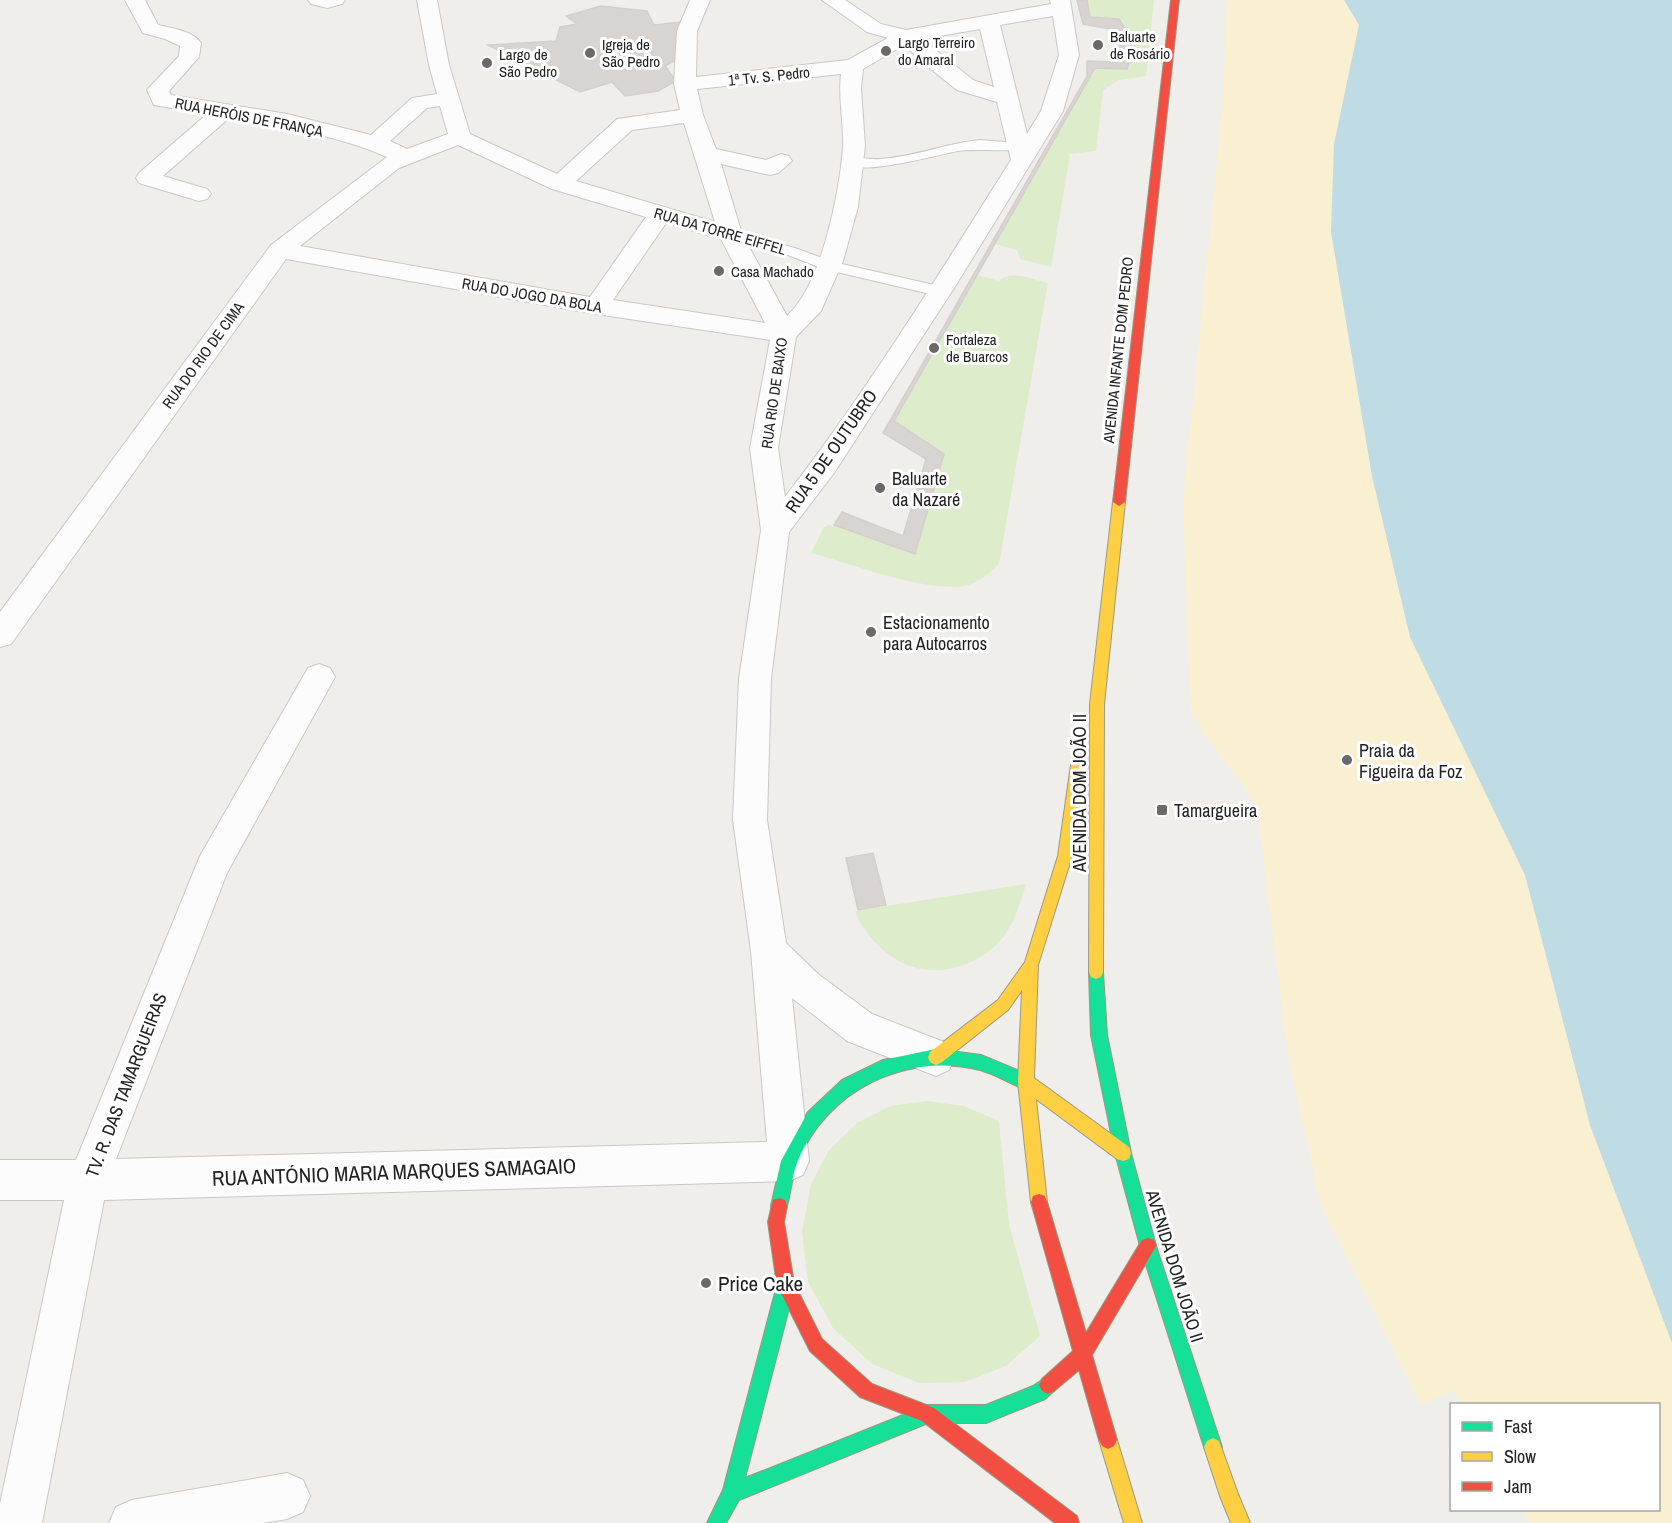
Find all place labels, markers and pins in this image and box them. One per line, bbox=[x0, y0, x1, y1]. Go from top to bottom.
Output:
place label: Baluarte de Rosário bbox=[1110, 26, 1170, 64]
place label: Largo Terreiro do Amaral bbox=[898, 32, 975, 70]
place label: Igreja de São Pedro bbox=[602, 34, 660, 72]
marker: Baluarte de Rosário bbox=[1091, 38, 1105, 52]
place label: Largo de São Pedro bbox=[499, 44, 557, 82]
marker: Largo Terreiro do Amaral bbox=[879, 44, 893, 58]
marker: Igreja de São Pedro bbox=[583, 46, 597, 60]
marker: Largo de São Pedro bbox=[480, 56, 494, 70]
place label: Casa Machado bbox=[731, 261, 814, 282]
marker: Casa Machado bbox=[712, 264, 726, 278]
place label: Fortaleza de Buarcos bbox=[946, 329, 1008, 367]
marker: Fortaleza de Buarcos bbox=[927, 341, 941, 355]
place label: Baluarte da Nazaré bbox=[892, 466, 960, 512]
marker: Baluarte da Nazaré bbox=[873, 481, 887, 495]
place label: Estacionamento para Autocarros bbox=[883, 610, 990, 656]
marker: Estacionamento para Autocarros bbox=[864, 625, 878, 639]
place label: Praia da Figueira da Foz bbox=[1359, 738, 1462, 784]
marker: Praia da Figueira da Foz bbox=[1340, 753, 1354, 767]
place label: Tamargueira bbox=[1174, 798, 1257, 823]
marker: Tamargueira bbox=[1155, 803, 1169, 817]
place label: Price Cake bbox=[718, 1269, 803, 1298]
marker: Price Cake bbox=[699, 1276, 713, 1290]

